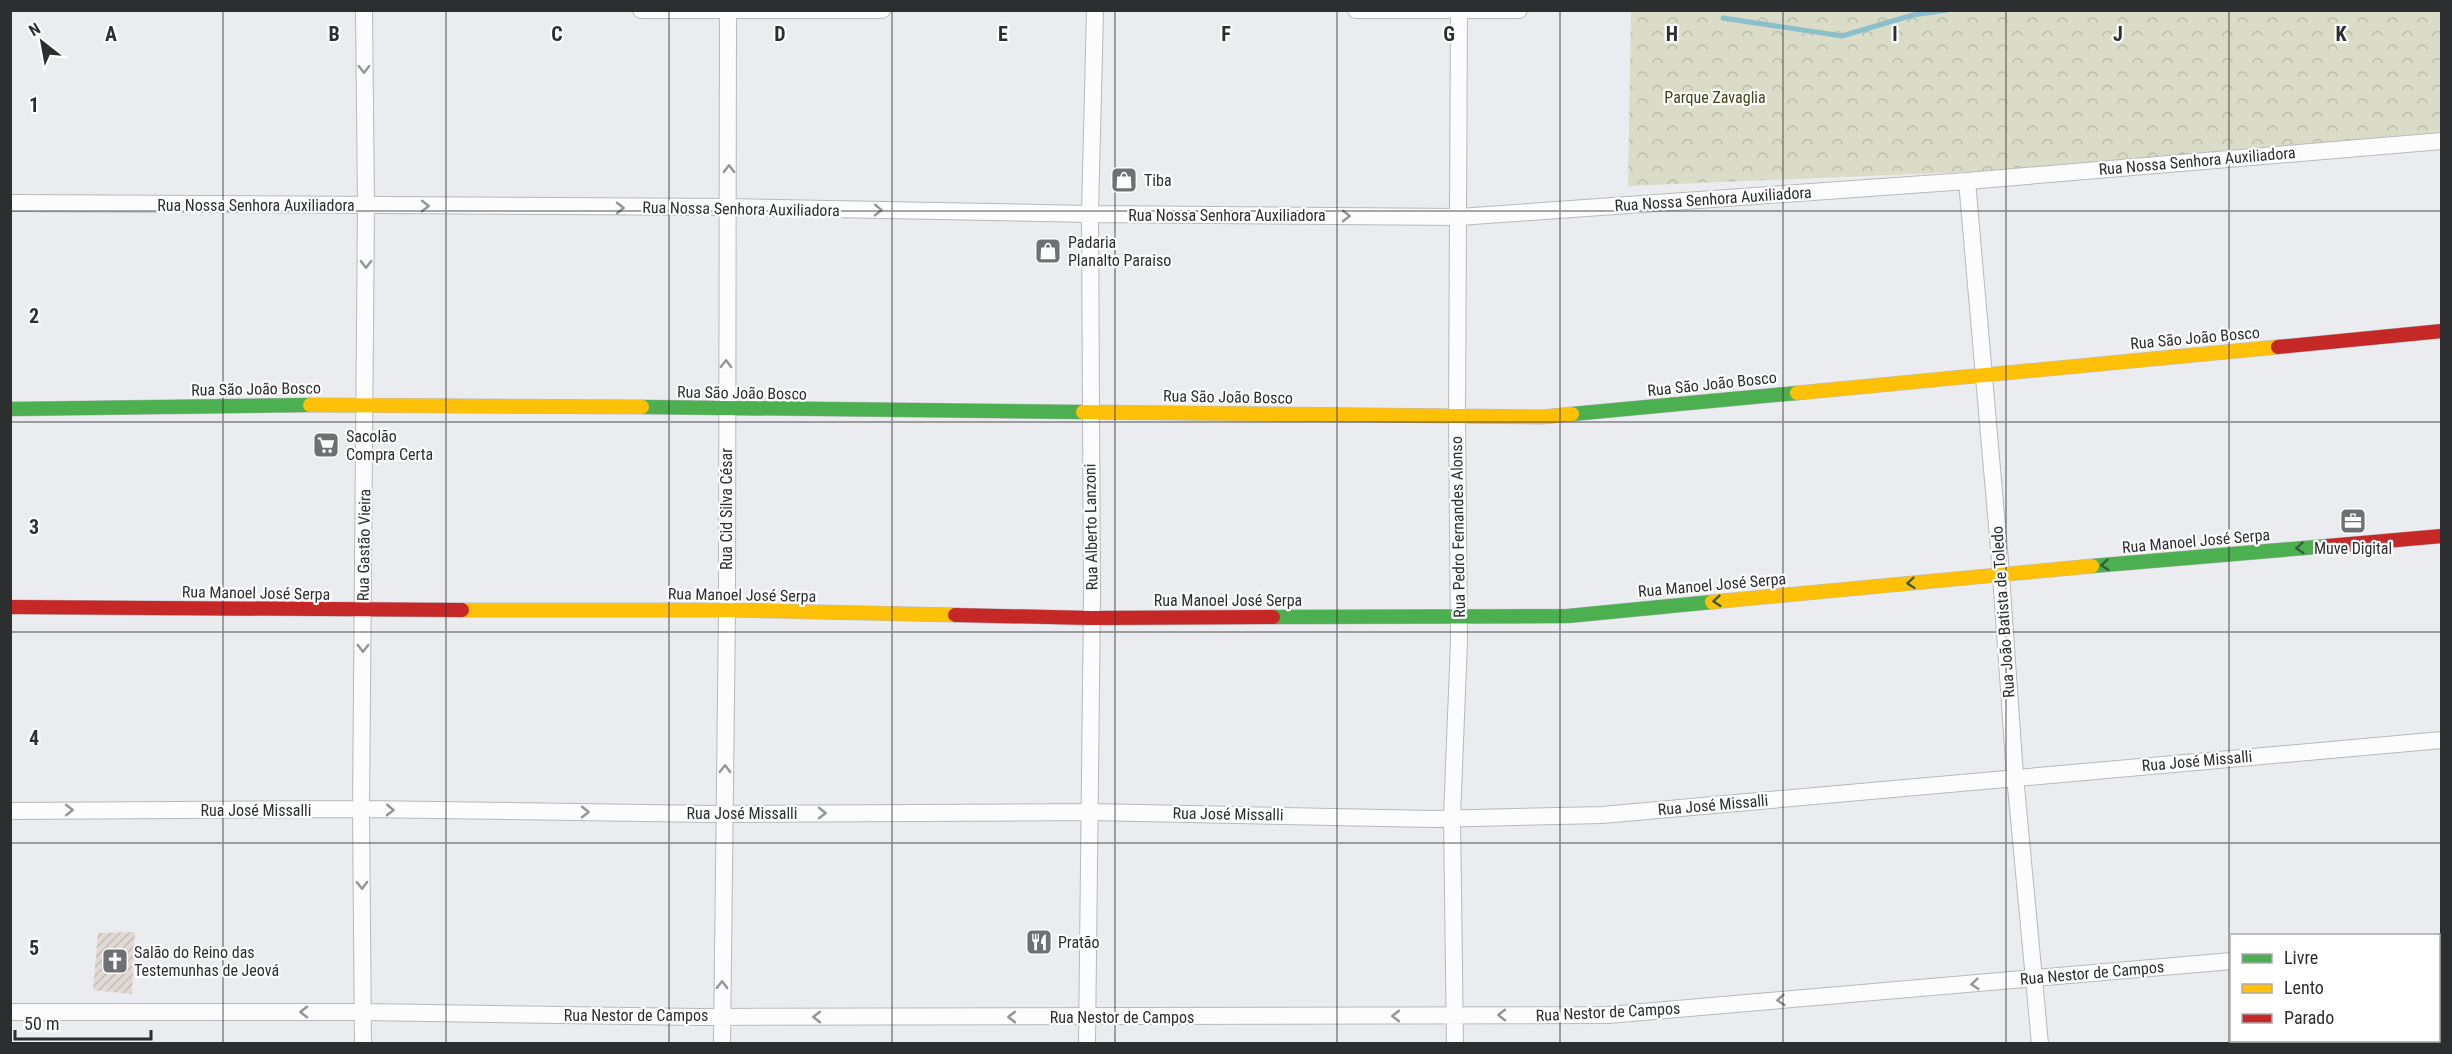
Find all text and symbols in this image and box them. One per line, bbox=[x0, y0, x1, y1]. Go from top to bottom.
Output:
north arrow bbox=[12, 12, 72, 72]
text: N bbox=[25, 19, 44, 40]
text: A bbox=[105, 22, 117, 46]
text: B bbox=[328, 22, 340, 46]
text: C bbox=[551, 22, 563, 46]
text: D bbox=[774, 22, 786, 46]
text: E bbox=[998, 22, 1008, 46]
text: F bbox=[1221, 22, 1231, 46]
text: G bbox=[1443, 22, 1455, 46]
text: H bbox=[1666, 22, 1678, 46]
text: I bbox=[1892, 22, 1898, 46]
text: J bbox=[2113, 22, 2123, 46]
text: K bbox=[2335, 22, 2347, 46]
one-way arrow bbox=[358, 64, 371, 73]
park label: Parque Zavaglia bbox=[1664, 88, 1766, 107]
text: 1 bbox=[29, 93, 39, 117]
street label: Rua Nossa Senhora Auxiliadora bbox=[2098, 143, 2296, 179]
one-way arrow bbox=[723, 165, 735, 174]
shop icon: Tiba bbox=[1109, 165, 1139, 195]
place label: Tiba bbox=[1144, 171, 1172, 190]
street label: Rua Nossa Senhora Auxiliadora bbox=[1614, 183, 1812, 215]
street label: Rua Nossa Senhora Auxiliadora bbox=[157, 196, 355, 215]
street label: Rua Nossa Senhora Auxiliadora bbox=[642, 198, 840, 220]
one-way arrow bbox=[420, 200, 429, 212]
one-way arrow bbox=[615, 201, 624, 214]
one-way arrow bbox=[873, 204, 882, 216]
street label: Rua Nossa Senhora Auxiliadora bbox=[1128, 206, 1326, 225]
one-way arrow bbox=[1341, 210, 1350, 222]
place label: Padaria Planalto Paraiso bbox=[1068, 233, 1171, 270]
shop icon: Padaria Planalto Paraiso bbox=[1033, 236, 1063, 266]
one-way arrow bbox=[360, 259, 372, 268]
text: 2 bbox=[29, 304, 39, 328]
street label: Rua São João Bosco bbox=[2129, 323, 2261, 353]
one-way arrow bbox=[720, 360, 732, 369]
street label: Rua São João Bosco bbox=[1646, 368, 1778, 400]
street label: Rua São João Bosco bbox=[191, 378, 321, 400]
street label: Rua São João Bosco bbox=[677, 382, 807, 404]
street label: Rua São João Bosco bbox=[1163, 386, 1293, 408]
place label: Sacolão Compra Certa bbox=[346, 427, 433, 464]
supermarket icon: Sacolão Compra Certa bbox=[311, 430, 341, 460]
street label: Rua Pedro Fernandes Alonso bbox=[1447, 436, 1469, 618]
street label: Rua Cid Silva César bbox=[717, 448, 736, 570]
street label: Rua Alberto Lanzoni bbox=[1080, 463, 1102, 591]
street label: Rua Gastão Vieira bbox=[354, 489, 374, 601]
office icon: Muve Digital bbox=[2338, 506, 2368, 536]
text: 3 bbox=[29, 515, 39, 539]
street label: Rua João Batista de Toledo bbox=[1988, 525, 2018, 699]
street label: Rua Manoel José Serpa bbox=[2121, 525, 2271, 557]
place label: Muve Digital bbox=[2314, 539, 2392, 558]
one-way arrow bbox=[2295, 541, 2304, 554]
one-way arrow bbox=[2101, 558, 2110, 571]
street label: Rua Manoel José Serpa bbox=[1637, 569, 1787, 601]
one-way arrow bbox=[1907, 576, 1916, 589]
street label: Rua Manoel José Serpa bbox=[182, 582, 330, 604]
street label: Rua Manoel José Serpa bbox=[668, 584, 816, 606]
street label: Rua Manoel José Serpa bbox=[1154, 591, 1302, 610]
one-way arrow bbox=[1712, 594, 1722, 607]
one-way arrow bbox=[356, 643, 369, 652]
text: 4 bbox=[29, 726, 39, 750]
street label: Rua José Missalli bbox=[2141, 747, 2253, 775]
one-way arrow bbox=[718, 765, 731, 774]
street label: Rua José Missalli bbox=[1657, 791, 1769, 819]
street label: Rua José Missalli bbox=[201, 801, 311, 820]
one-way arrow bbox=[385, 803, 394, 816]
one-way arrow bbox=[64, 804, 73, 816]
street label: Rua José Missalli bbox=[687, 804, 797, 823]
street label: Rua José Missalli bbox=[1172, 804, 1284, 824]
one-way arrow bbox=[580, 806, 589, 818]
one-way arrow bbox=[817, 807, 826, 819]
one-way arrow bbox=[356, 880, 368, 889]
restaurant icon: Pratão bbox=[1024, 927, 1054, 957]
place label: Pratão bbox=[1058, 933, 1100, 952]
legend bbox=[2230, 934, 2440, 1042]
text: 5 bbox=[29, 936, 39, 960]
place label: Salão do Reino das Testemunhas de Jeová bbox=[134, 943, 279, 980]
church icon: Salão do Reino das Testemunhas de Jeová bbox=[100, 946, 130, 976]
text: Livre bbox=[2284, 947, 2318, 968]
street label: Rua Nestor de Campos bbox=[2019, 957, 2165, 989]
one-way arrow bbox=[1970, 977, 1979, 990]
text: Lento bbox=[2284, 977, 2324, 998]
one-way arrow bbox=[716, 981, 728, 990]
one-way arrow bbox=[1776, 994, 1785, 1007]
street label: Rua Nestor de Campos bbox=[1535, 999, 1681, 1025]
scale bar bbox=[15, 1003, 152, 1041]
one-way arrow bbox=[300, 1006, 309, 1018]
street label: Rua Nestor de Campos bbox=[564, 1006, 708, 1025]
text: Parado bbox=[2284, 1007, 2334, 1028]
street label: Rua Nestor de Campos bbox=[1050, 1008, 1194, 1027]
one-way arrow bbox=[1498, 1009, 1507, 1021]
one-way arrow bbox=[1391, 1010, 1400, 1022]
one-way arrow bbox=[812, 1011, 821, 1023]
one-way arrow bbox=[1007, 1011, 1016, 1023]
text: 50 m bbox=[24, 1013, 59, 1034]

